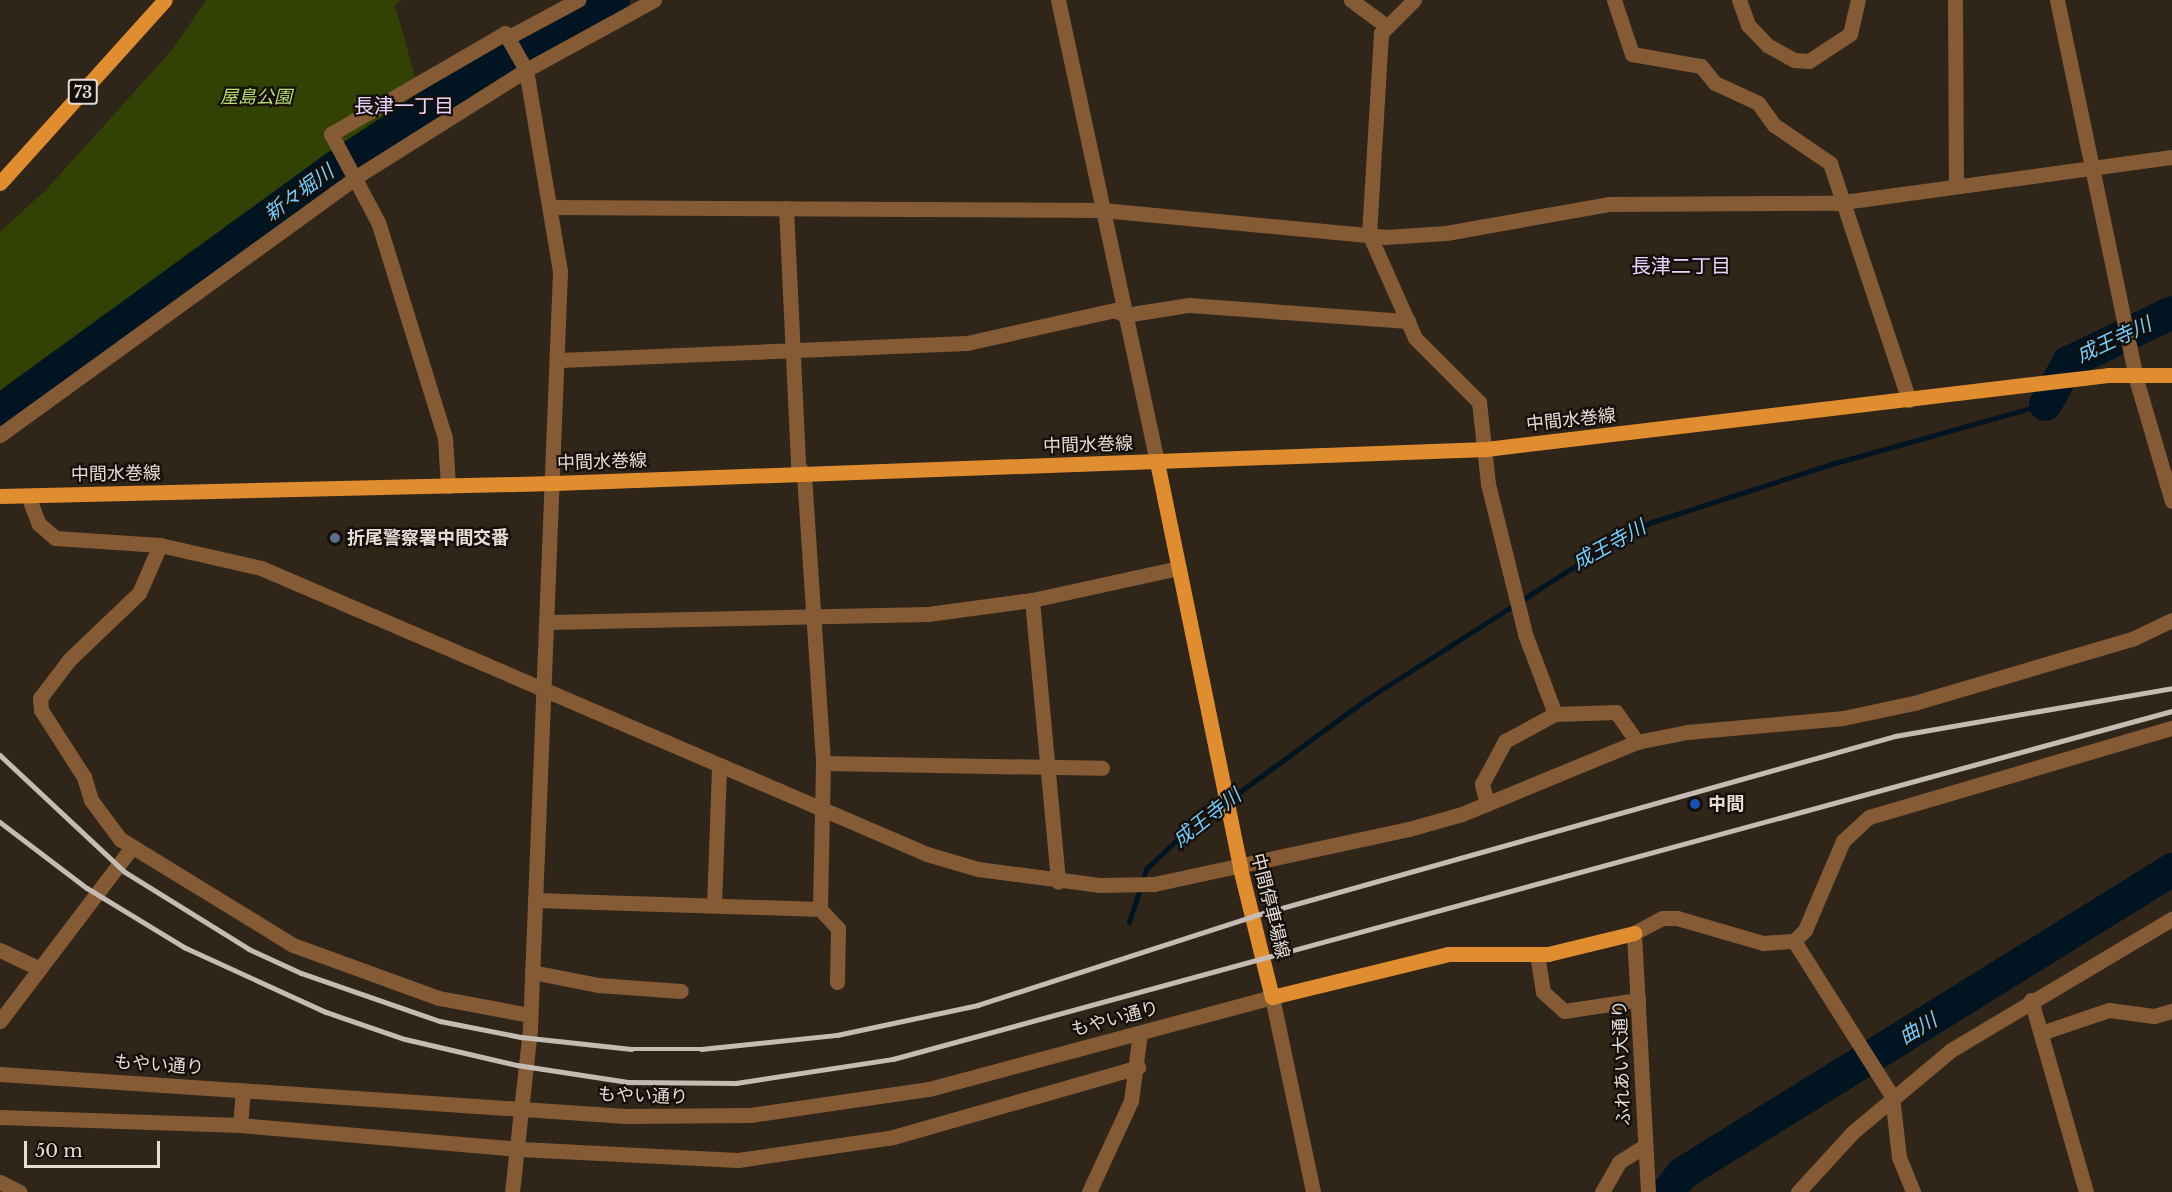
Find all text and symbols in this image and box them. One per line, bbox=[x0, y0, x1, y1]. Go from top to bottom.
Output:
road number: 73 bbox=[66, 79, 100, 105]
park label: 屋島公園 bbox=[220, 86, 292, 108]
district label: 長津一丁目 bbox=[354, 94, 454, 118]
water label: 新々堀川 bbox=[260, 160, 338, 226]
district label: 長津二丁目 bbox=[1631, 254, 1731, 278]
water label: 成王寺川 bbox=[2073, 312, 2155, 368]
street label: 中間水巻線 bbox=[1525, 405, 1617, 435]
street label: 中間水巻線 bbox=[1043, 433, 1133, 457]
street label: 中間水巻線 bbox=[557, 450, 647, 474]
street label: 中間水巻線 bbox=[71, 462, 161, 486]
water label: 成王寺川 bbox=[1568, 515, 1650, 575]
place label: 折尾警察署中間交番 bbox=[347, 527, 509, 549]
marker: 折尾警察署中間交番 bbox=[328, 531, 342, 545]
water label: 成王寺川 bbox=[1168, 784, 1246, 852]
place label: 中間 bbox=[1708, 793, 1744, 815]
marker: 中間 bbox=[1686, 795, 1704, 813]
street label: 中間停車場線 bbox=[1246, 851, 1294, 961]
street label: もやい通り bbox=[1069, 997, 1161, 1041]
street label: ふれあい大通り bbox=[1609, 1000, 1635, 1126]
water label: 曲川 bbox=[1895, 1008, 1941, 1050]
street label: もやい通り bbox=[113, 1051, 205, 1079]
street label: もやい通り bbox=[598, 1084, 688, 1108]
scale bar bbox=[27, 1129, 164, 1167]
text: 50 m bbox=[35, 1140, 83, 1162]

